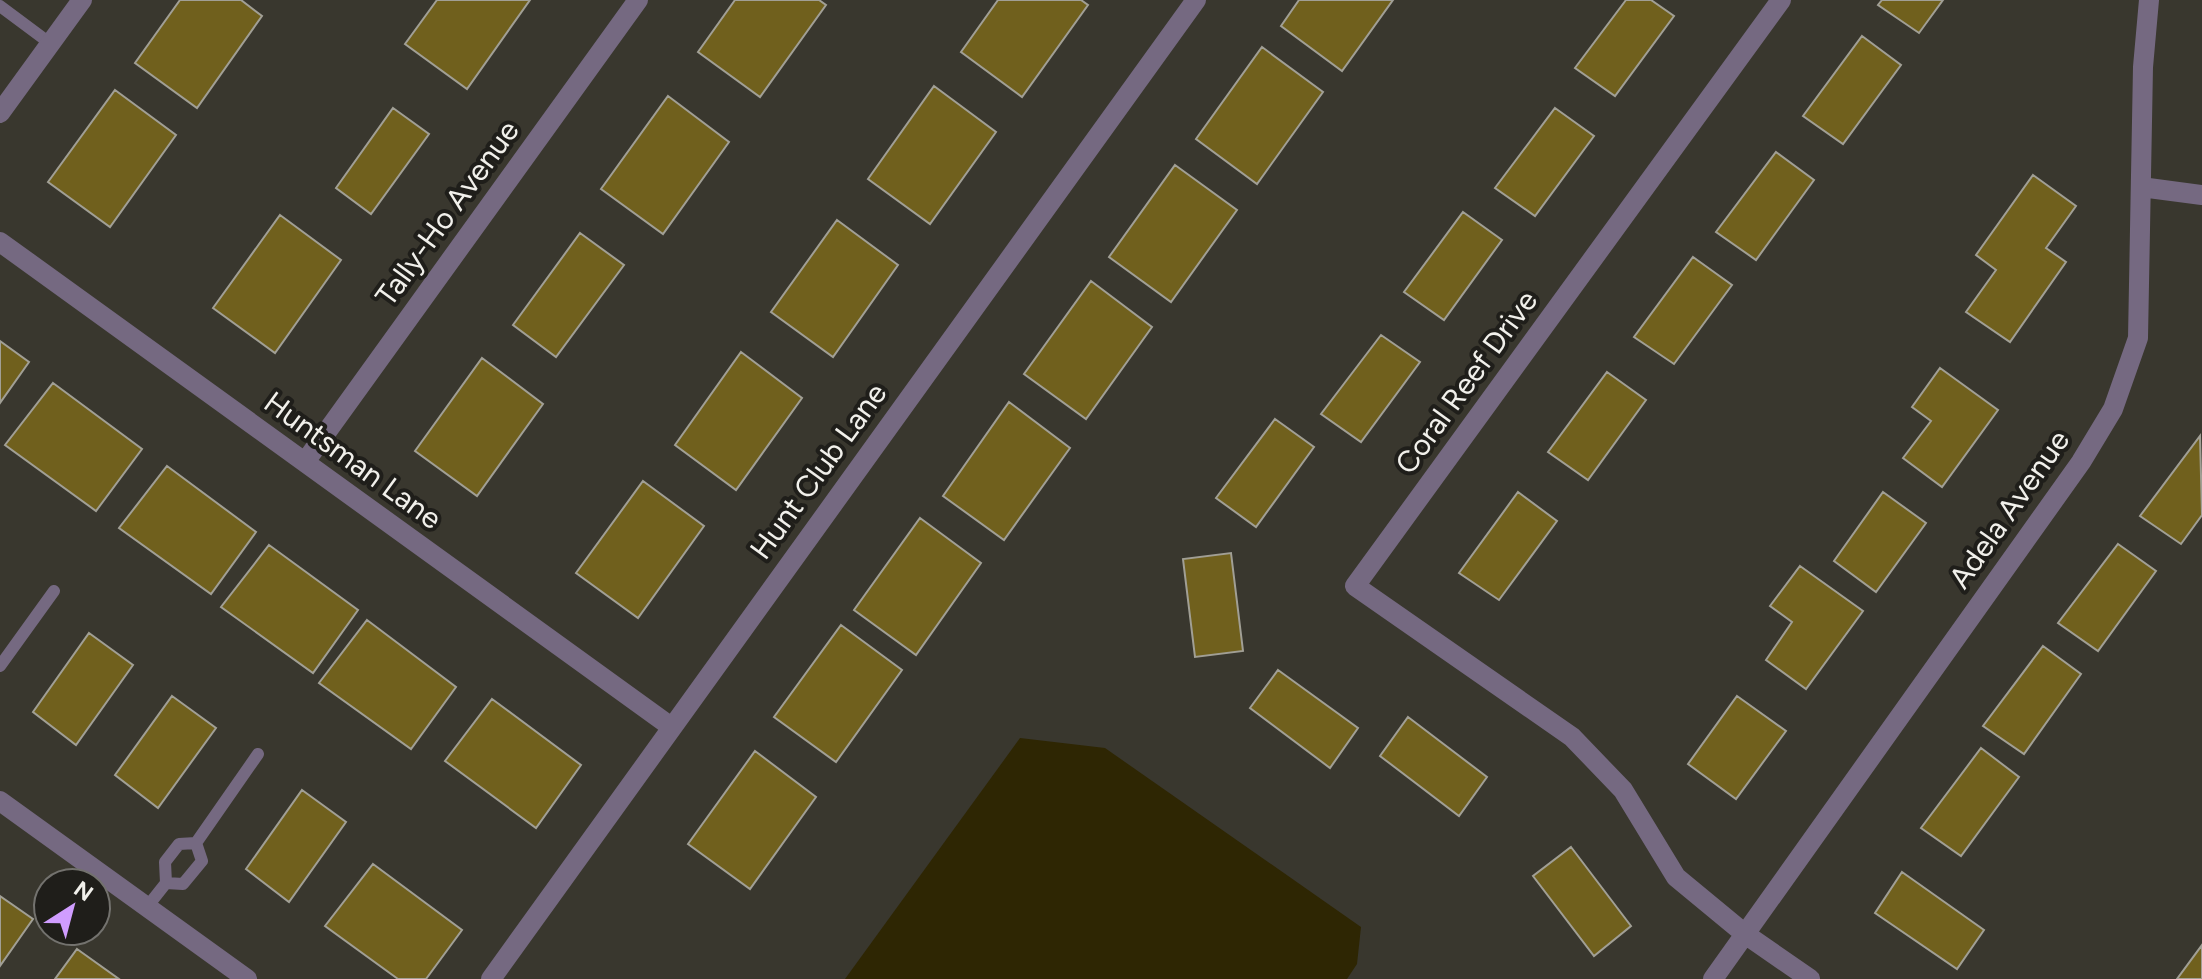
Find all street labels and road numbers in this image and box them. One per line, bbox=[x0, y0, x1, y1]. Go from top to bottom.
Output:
street label: Tally-Ho Avenue bbox=[367, 113, 527, 313]
street label: Coral Reef Drive bbox=[1387, 283, 1545, 481]
street label: Hunt Club Lane bbox=[742, 376, 894, 566]
street label: Huntsman Lane bbox=[257, 383, 449, 537]
street label: Adela Avenue bbox=[1941, 423, 2077, 595]

